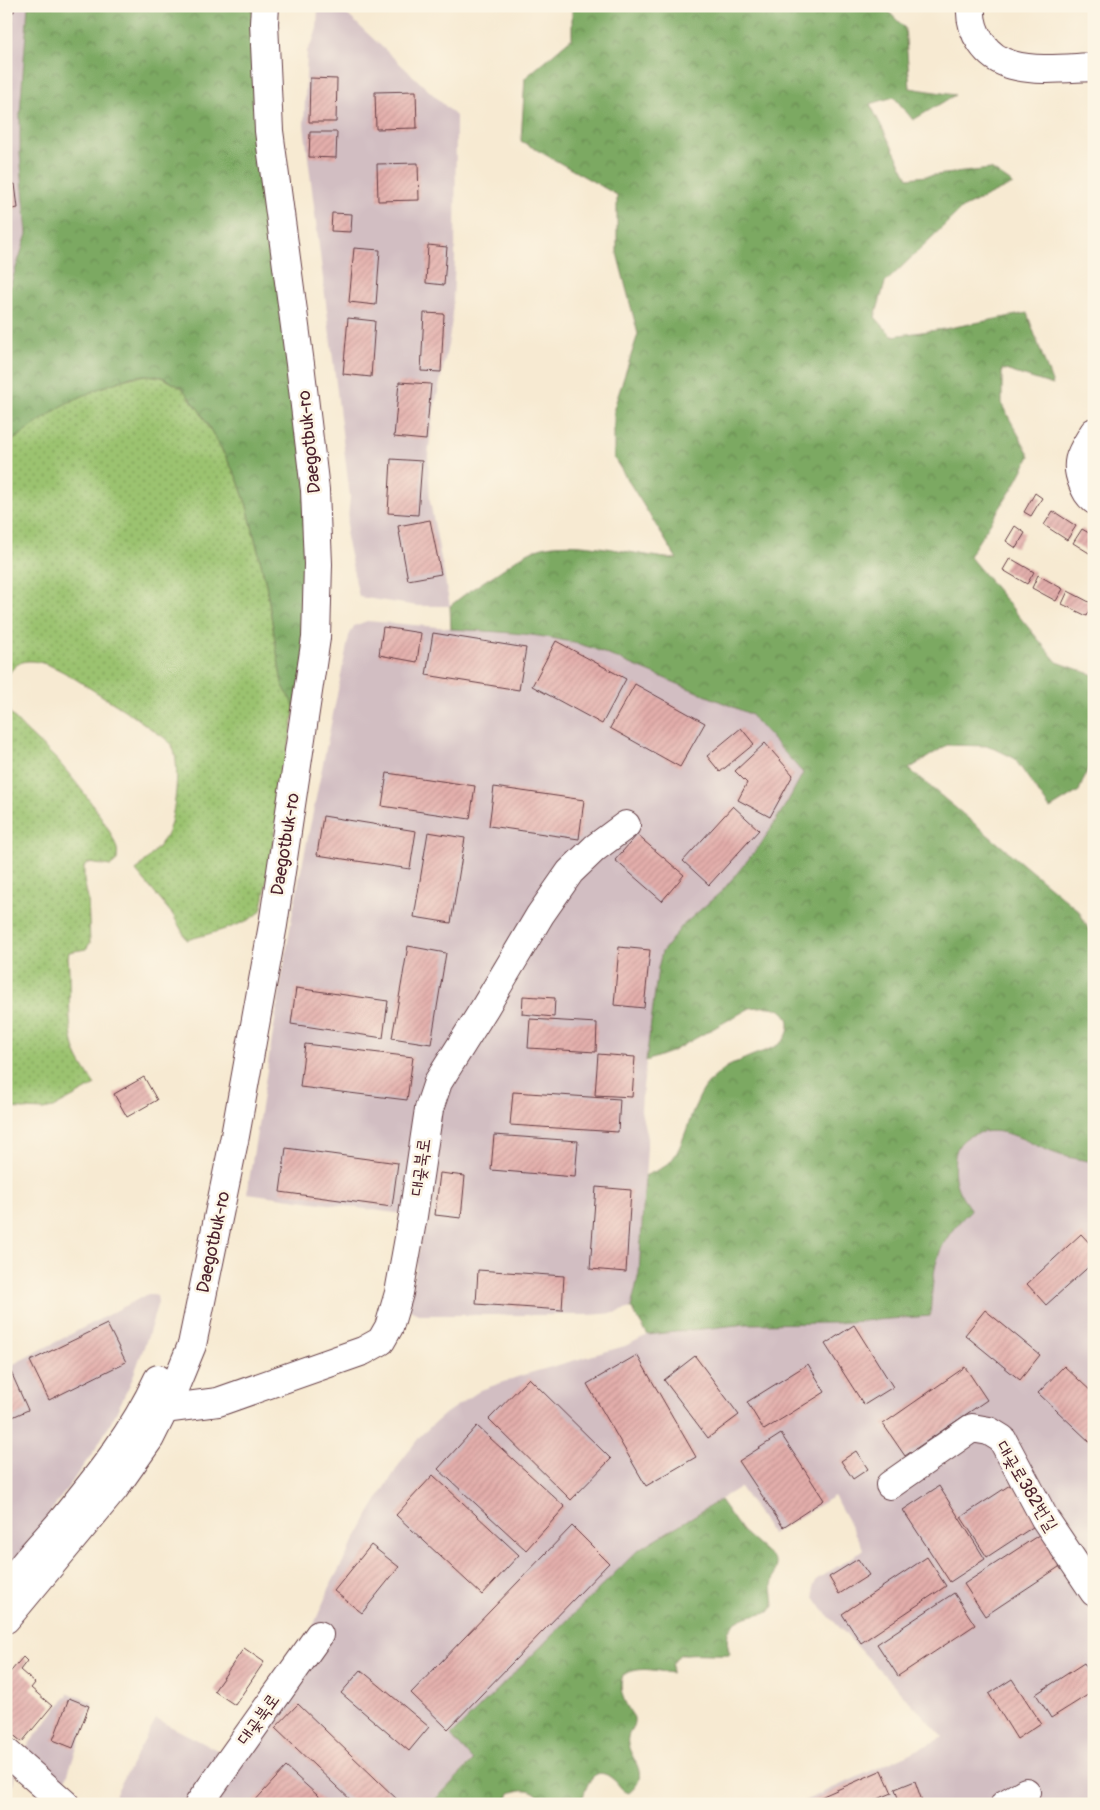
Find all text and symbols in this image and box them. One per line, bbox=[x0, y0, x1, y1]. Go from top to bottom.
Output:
street label: Daegotbuk-ro bbox=[293, 389, 326, 495]
street label: Daegotbuk-ro bbox=[266, 791, 305, 897]
street label: 대곶북로 bbox=[405, 1137, 436, 1197]
street label: Daegotbuk-ro bbox=[192, 1189, 236, 1295]
street label: 대곶로382번길 bbox=[991, 1437, 1063, 1536]
street label: 대곶북로 bbox=[232, 1689, 285, 1749]

